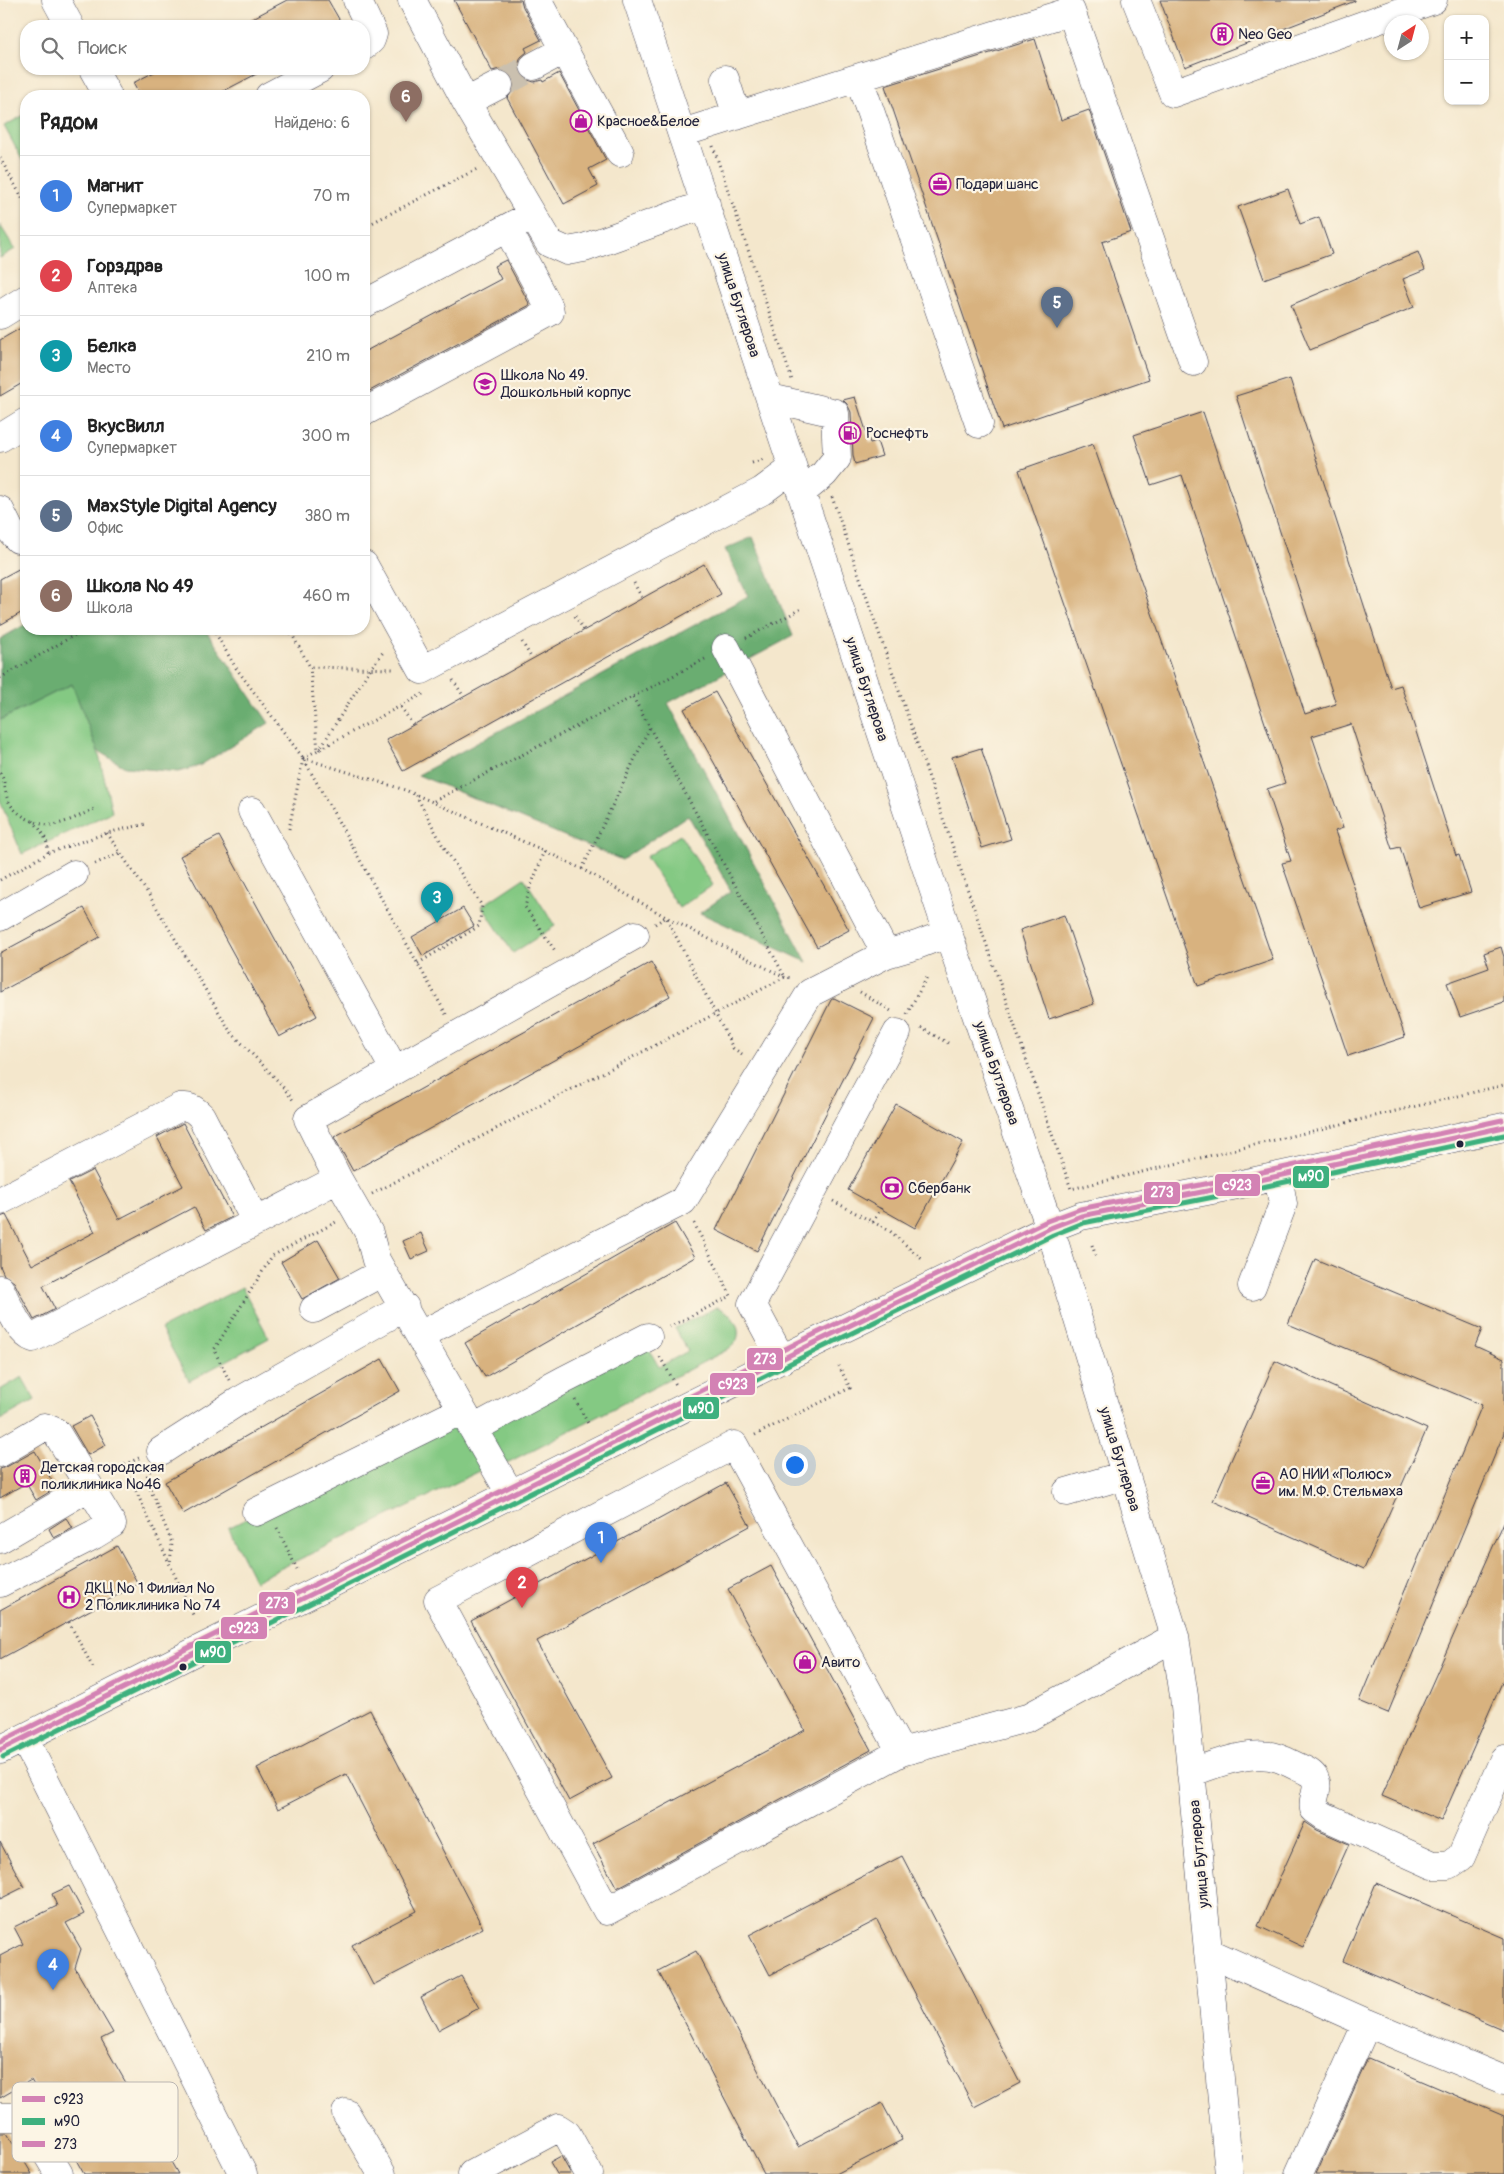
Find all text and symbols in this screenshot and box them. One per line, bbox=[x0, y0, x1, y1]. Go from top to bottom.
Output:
north arrow bbox=[1384, 15, 1429, 60]
map controls bbox=[1444, 15, 1489, 105]
button: + bbox=[1444, 15, 1489, 60]
search box bbox=[20, 20, 370, 75]
building icon: Neo Geo bbox=[1210, 22, 1234, 46]
place label: Neo Geo bbox=[1238, 25, 1292, 44]
icon: search bbox=[38, 34, 66, 62]
text: Поиск bbox=[78, 36, 128, 60]
button: − bbox=[1444, 60, 1489, 105]
pin: 6 bbox=[390, 81, 422, 122]
text: Рядом bbox=[40, 109, 98, 136]
shop icon: Красное&Белое bbox=[569, 109, 593, 133]
place label: Красное&Белое bbox=[597, 112, 700, 131]
text: Найдено: 6 bbox=[274, 113, 350, 133]
office icon: Подари шанс bbox=[928, 172, 952, 196]
text: Магнит bbox=[87, 174, 143, 198]
place label: Подари шанс bbox=[956, 175, 1039, 194]
text: 1 bbox=[53, 186, 59, 206]
text: 70 m bbox=[313, 186, 350, 206]
text: Супермаркет bbox=[87, 198, 177, 218]
street label: улица Бутлерова bbox=[712, 250, 764, 360]
text: Горздрав bbox=[87, 254, 163, 278]
text: 2 bbox=[52, 266, 60, 286]
text: 100 m bbox=[304, 266, 350, 286]
text: Аптека bbox=[87, 278, 137, 298]
pin: 5 bbox=[1041, 287, 1073, 328]
text: Белка bbox=[87, 334, 136, 358]
text: 3 bbox=[52, 346, 60, 366]
text: 210 m bbox=[306, 346, 350, 366]
text: Место bbox=[87, 358, 131, 378]
place label: Школа № 49. Дошкольный корпус bbox=[500, 366, 632, 402]
school or university icon: Школа № 49. Дошкольный корпус bbox=[473, 372, 497, 396]
text: ВкусВилл bbox=[87, 414, 165, 438]
fuel station icon: Роснефть bbox=[838, 421, 862, 445]
place label: Роснефть bbox=[866, 424, 929, 443]
text: 4 bbox=[51, 426, 61, 446]
text: 300 m bbox=[302, 426, 350, 446]
text: Супермаркет bbox=[87, 438, 177, 458]
text: MaxStyle Digital Agency bbox=[87, 494, 277, 518]
text: 5 bbox=[52, 506, 60, 526]
text: 380 m bbox=[304, 506, 350, 526]
text: Офис bbox=[87, 518, 124, 538]
text: Школа № 49 bbox=[87, 574, 193, 598]
text: 6 bbox=[51, 586, 61, 606]
text: 460 m bbox=[303, 586, 350, 606]
text: Школа bbox=[87, 598, 133, 618]
street label: улица Бутлерова bbox=[840, 634, 892, 744]
pin: 3 bbox=[421, 882, 453, 923]
street label: улица Бутлерова bbox=[970, 1018, 1023, 1127]
unlabelled marker bbox=[1455, 1139, 1465, 1149]
line badge: м90 bbox=[1292, 1165, 1330, 1189]
text: м90 bbox=[1298, 1168, 1324, 1185]
line badge: с923 bbox=[1214, 1173, 1261, 1197]
bank icon: Сбербанк bbox=[880, 1176, 904, 1200]
text: с923 bbox=[1221, 1177, 1252, 1194]
place label: Сбербанк bbox=[908, 1179, 971, 1198]
line badge: 273 bbox=[1143, 1181, 1181, 1205]
text: 273 bbox=[1150, 1184, 1174, 1201]
line badge: 273 bbox=[746, 1347, 784, 1371]
text: 273 bbox=[753, 1351, 777, 1368]
line badge: с923 bbox=[709, 1372, 756, 1396]
text: с923 bbox=[717, 1376, 748, 1393]
line badge: м90 bbox=[682, 1396, 720, 1420]
text: м90 bbox=[688, 1400, 714, 1417]
street label: улица Бутлерова bbox=[1094, 1404, 1144, 1514]
your location bbox=[782, 1452, 808, 1478]
place label: Детская городская поликлиника №46 bbox=[40, 1458, 164, 1494]
building icon: Детская городская поликлиника №46 bbox=[13, 1464, 37, 1488]
place label: АО НИИ «Полюс» им. М.Ф. Стельмаха bbox=[1279, 1465, 1403, 1501]
office icon: АО НИИ «Полюс» им. М.Ф. Стельмаха bbox=[1251, 1471, 1275, 1495]
pin: 1 bbox=[585, 1522, 617, 1563]
pin: 2 bbox=[506, 1567, 538, 1608]
place label: ДКЦ № 1 Филиал № 2 Поликлиника № 74 bbox=[84, 1579, 221, 1615]
hospital icon: ДКЦ № 1 Филиал № 2 Поликлиника № 74 bbox=[57, 1585, 81, 1609]
line badge: 273 bbox=[258, 1591, 296, 1615]
text: 273 bbox=[265, 1595, 289, 1612]
line badge: с923 bbox=[220, 1616, 268, 1640]
text: с923 bbox=[228, 1620, 259, 1637]
line badge: м90 bbox=[194, 1640, 232, 1664]
text: м90 bbox=[200, 1644, 226, 1661]
shop icon: Авито bbox=[793, 1650, 817, 1674]
place label: Авито bbox=[821, 1653, 860, 1672]
unlabelled marker bbox=[178, 1662, 188, 1672]
street label: улица Бутлерова bbox=[1185, 1799, 1214, 1910]
pin: 4 bbox=[37, 1949, 69, 1990]
legend bbox=[12, 2082, 178, 2162]
text: с923 bbox=[54, 2091, 84, 2108]
text: м90 bbox=[54, 2113, 80, 2130]
text: 273 bbox=[54, 2136, 77, 2153]

